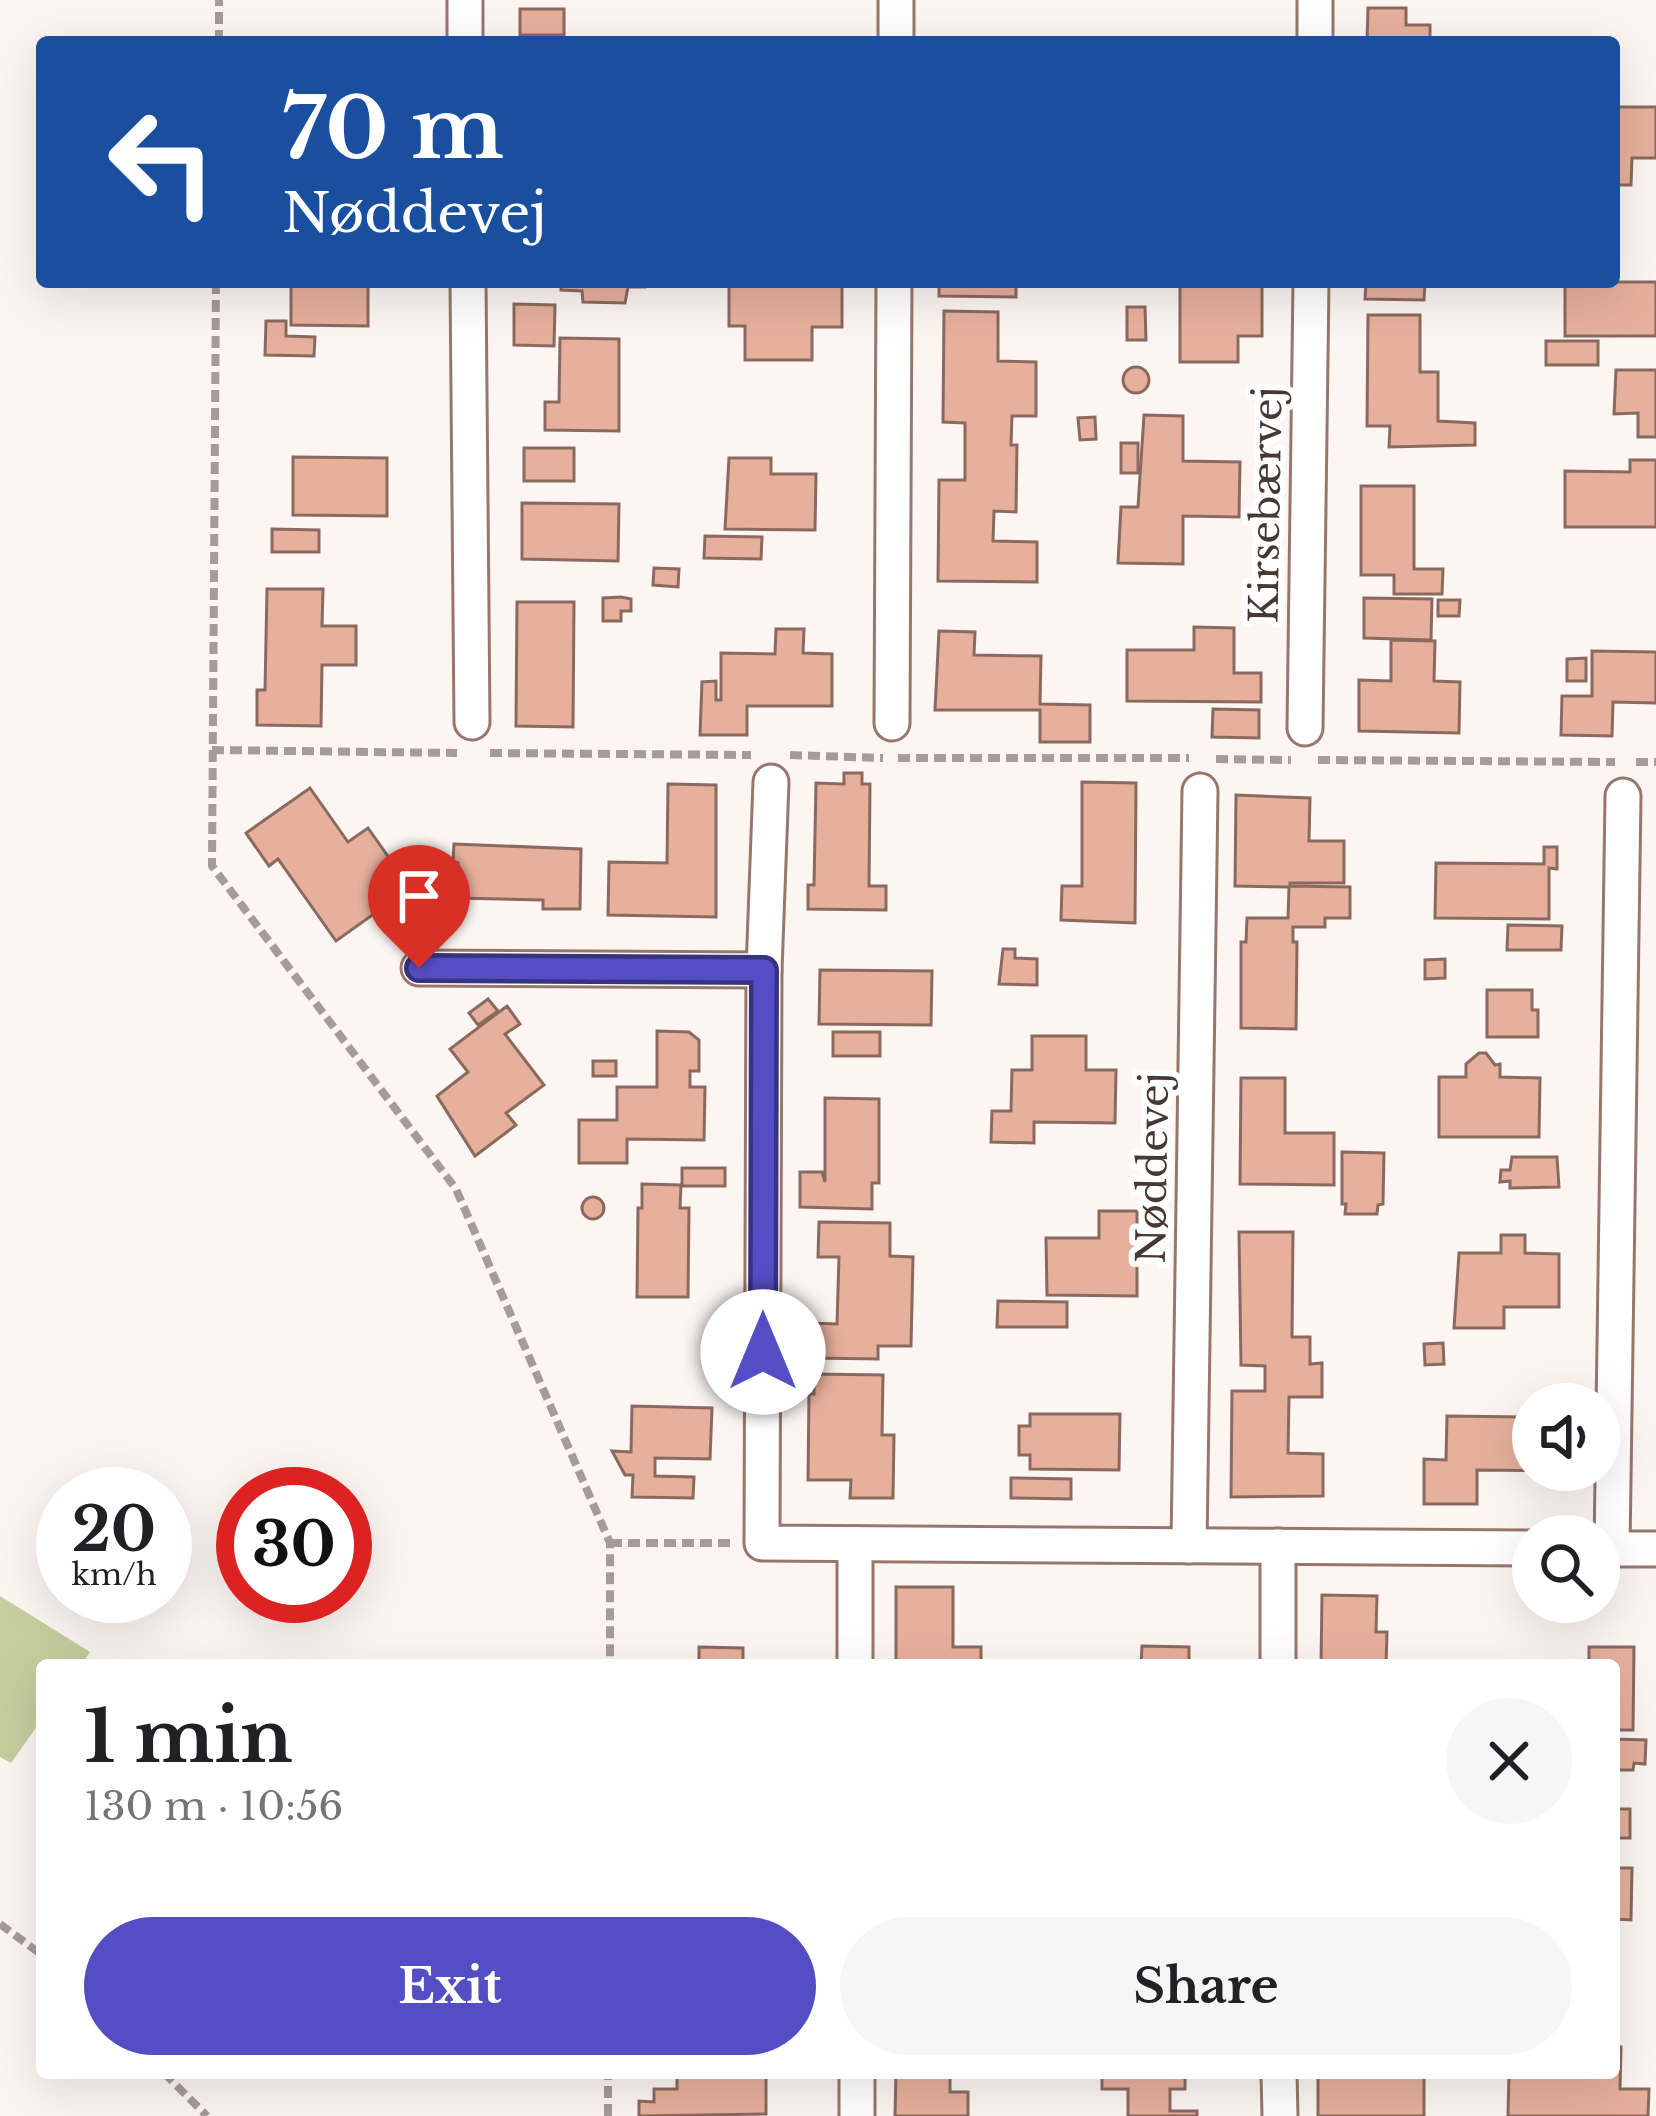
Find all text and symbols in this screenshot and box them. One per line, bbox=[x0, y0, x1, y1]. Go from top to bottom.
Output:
text: 70 m bbox=[282, 77, 504, 181]
icon: left bbox=[84, 84, 240, 240]
text: Nøddevej bbox=[282, 180, 547, 247]
street label: Kirsebærvej bbox=[1239, 386, 1293, 624]
pin bbox=[368, 845, 470, 968]
icon: arrive bbox=[386, 863, 452, 929]
street label: Nøddevej bbox=[1127, 1072, 1179, 1264]
position arrow bbox=[700, 1289, 826, 1415]
map controls bbox=[1512, 1383, 1620, 1623]
button: sound bbox=[1512, 1383, 1620, 1491]
speed limit sign: 30 bbox=[216, 1467, 372, 1623]
text: 20 bbox=[72, 1493, 156, 1567]
button: search bbox=[1512, 1515, 1620, 1623]
text: km/h bbox=[71, 1556, 157, 1593]
text: 1 min bbox=[84, 1692, 293, 1781]
button: close bbox=[1446, 1698, 1572, 1824]
text: 130 m · 10:56 bbox=[84, 1782, 343, 1831]
button: Exit bbox=[84, 1917, 816, 2055]
button: Share bbox=[840, 1917, 1572, 2055]

